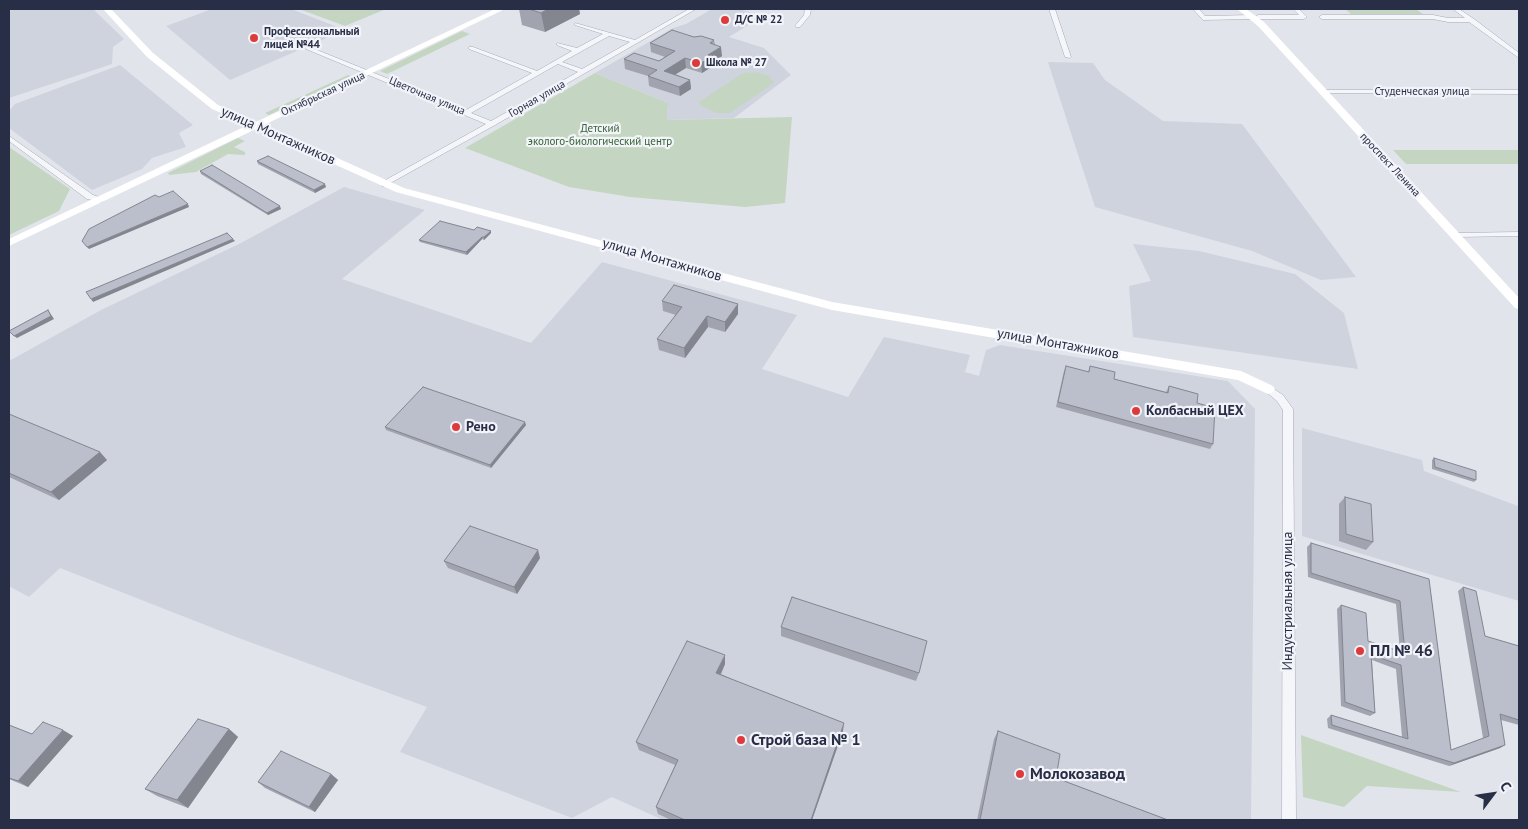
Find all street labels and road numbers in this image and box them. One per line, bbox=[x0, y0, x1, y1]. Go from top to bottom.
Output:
street label: Октябрьская улица bbox=[279, 69, 367, 119]
street label: Цветочная улица bbox=[387, 74, 467, 118]
street label: Горная улица bbox=[506, 78, 568, 120]
street label: Студенческая улица bbox=[1374, 85, 1470, 99]
street label: улица Монтажников bbox=[218, 103, 338, 169]
street label: проспект Ленина bbox=[1357, 130, 1423, 200]
street label: улица Монтажников bbox=[600, 235, 724, 285]
street label: улица Монтажников bbox=[996, 325, 1120, 363]
street label: Индустриальная улица bbox=[1280, 532, 1296, 670]

